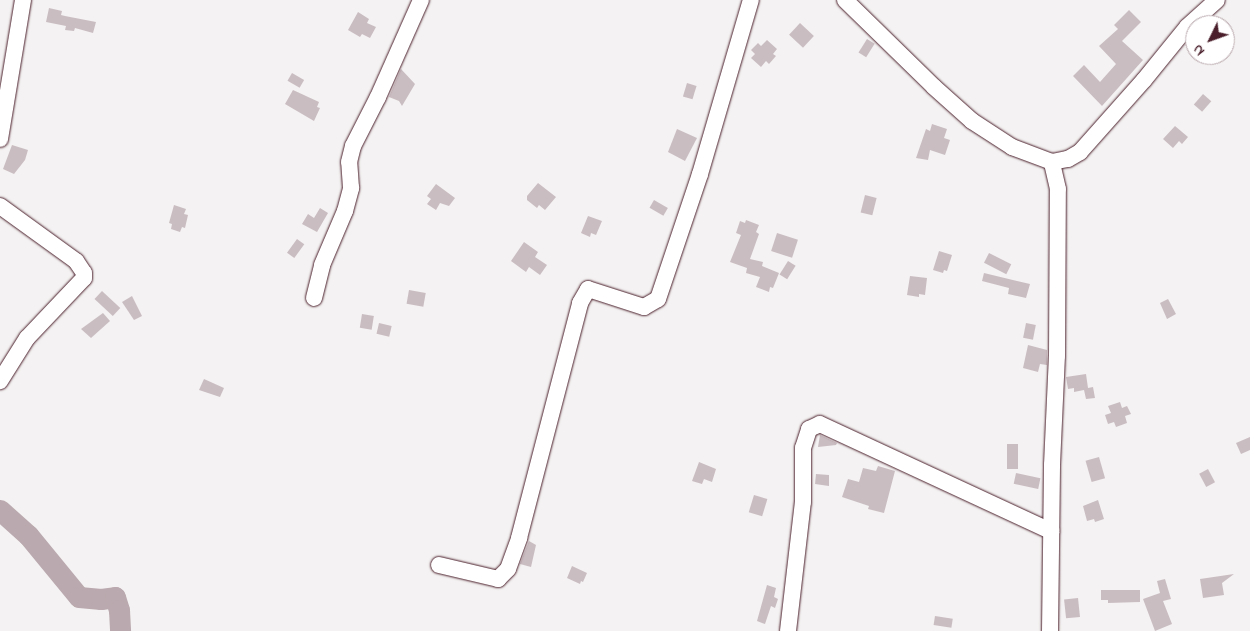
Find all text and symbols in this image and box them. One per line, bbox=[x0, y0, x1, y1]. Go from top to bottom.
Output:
north arrow bbox=[1185, 15, 1235, 65]
text: N bbox=[1188, 39, 1210, 60]

